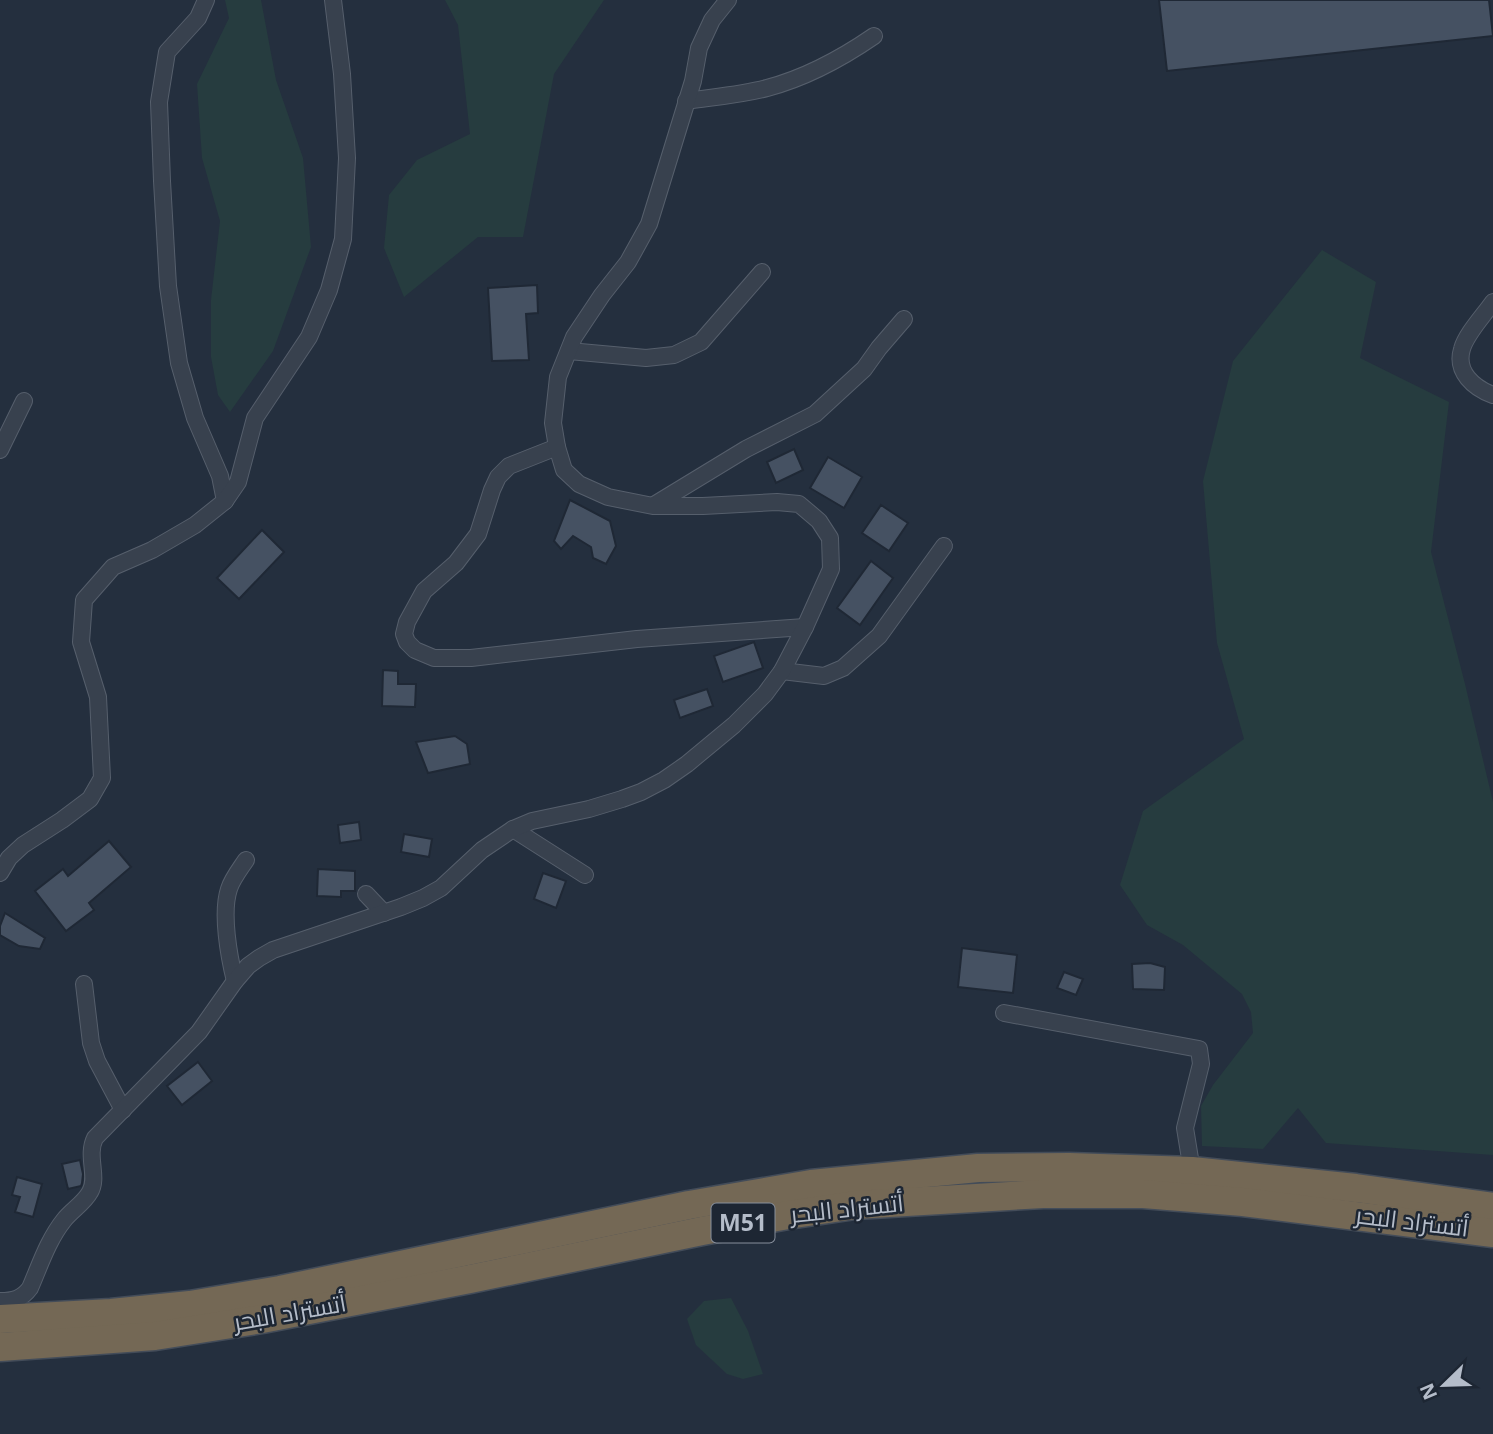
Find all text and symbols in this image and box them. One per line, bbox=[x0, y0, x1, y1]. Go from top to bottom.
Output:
street label: أتستراد البحر bbox=[787, 1185, 905, 1230]
street label: أتستراد البحر bbox=[1352, 1197, 1471, 1244]
road number: M51 bbox=[712, 1204, 774, 1242]
street label: أتستراد البحر bbox=[229, 1285, 349, 1338]
north arrow bbox=[1409, 1350, 1479, 1420]
text: N bbox=[1413, 1379, 1443, 1404]

